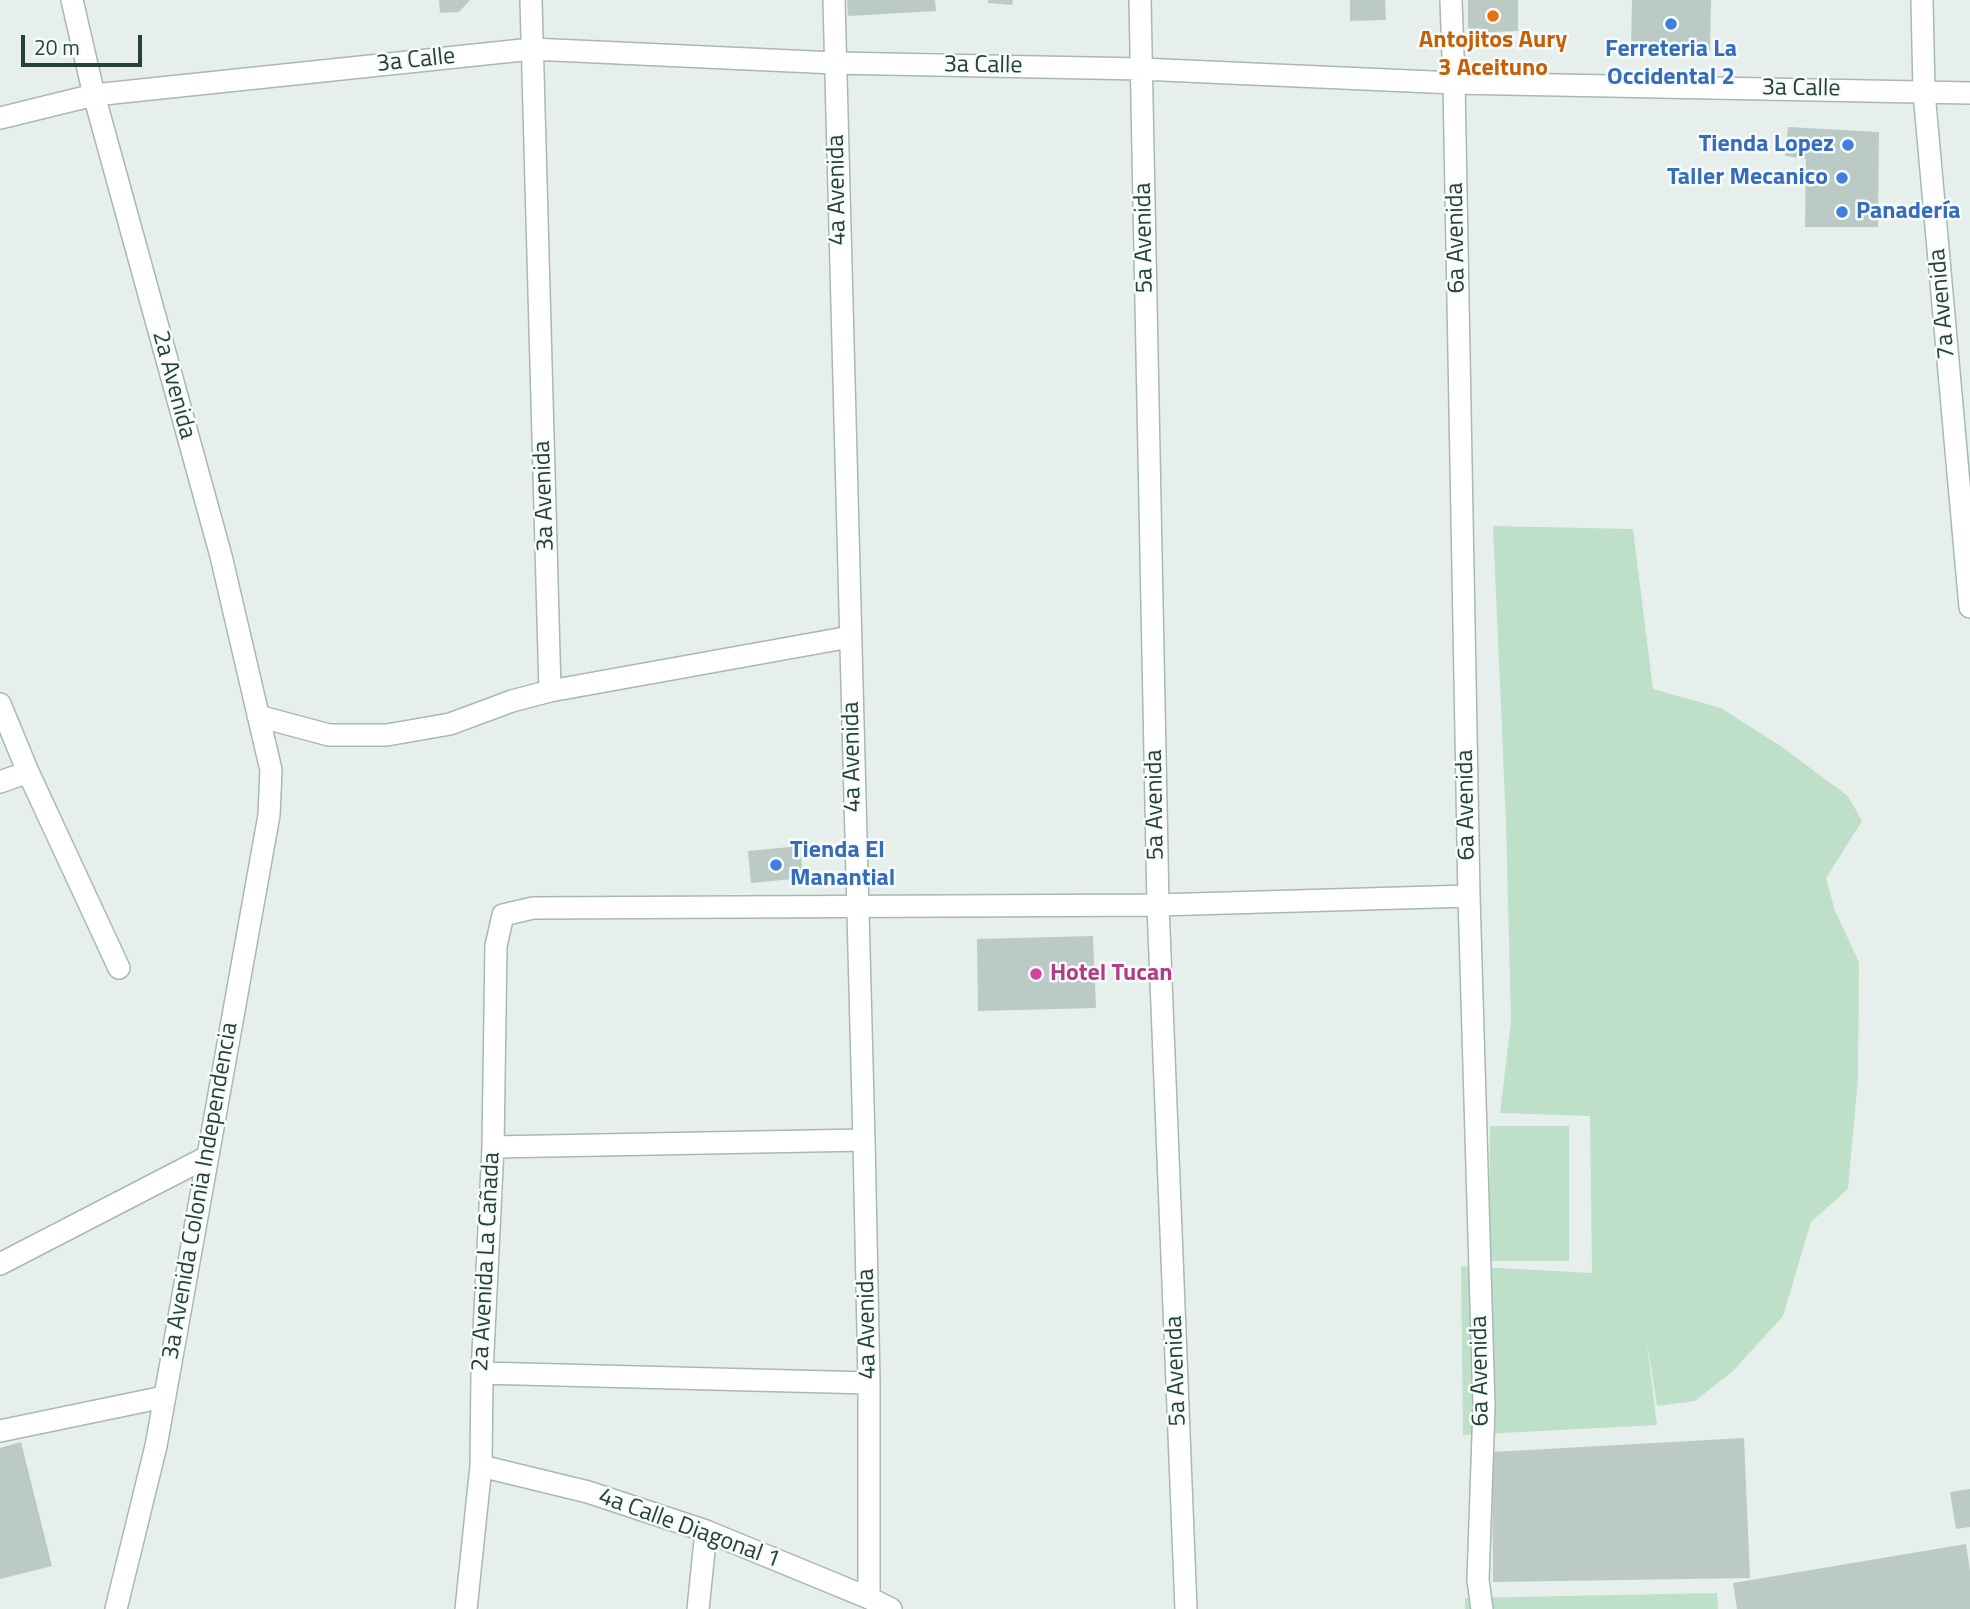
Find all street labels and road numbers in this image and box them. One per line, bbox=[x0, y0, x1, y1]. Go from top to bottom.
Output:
street label: 3a Calle bbox=[375, 43, 457, 79]
street label: 3a Calle bbox=[943, 51, 1023, 81]
street label: 3a Calle bbox=[1761, 74, 1841, 104]
street label: 4a Avenida bbox=[823, 134, 853, 246]
street label: 5a Avenida bbox=[1130, 182, 1160, 294]
street label: 6a Avenida bbox=[1442, 182, 1472, 294]
street label: 7a Avenida bbox=[1924, 247, 1962, 361]
street label: 2a Avenida bbox=[145, 328, 201, 442]
street label: 3a Avenida bbox=[529, 440, 561, 552]
street label: 4a Avenida bbox=[838, 701, 868, 813]
street label: 5a Avenida bbox=[1141, 749, 1171, 861]
street label: 6a Avenida bbox=[1452, 749, 1482, 861]
street label: 3a Avenida Colonia Independencia bbox=[157, 1020, 245, 1362]
street label: 2a Avenida La Cañada bbox=[467, 1152, 507, 1372]
street label: 4a Avenida bbox=[853, 1268, 883, 1380]
street label: 5a Avenida bbox=[1161, 1315, 1193, 1427]
street label: 6a Avenida bbox=[1466, 1315, 1496, 1427]
street label: 4a Calle Diagonal 1 bbox=[594, 1483, 784, 1575]

